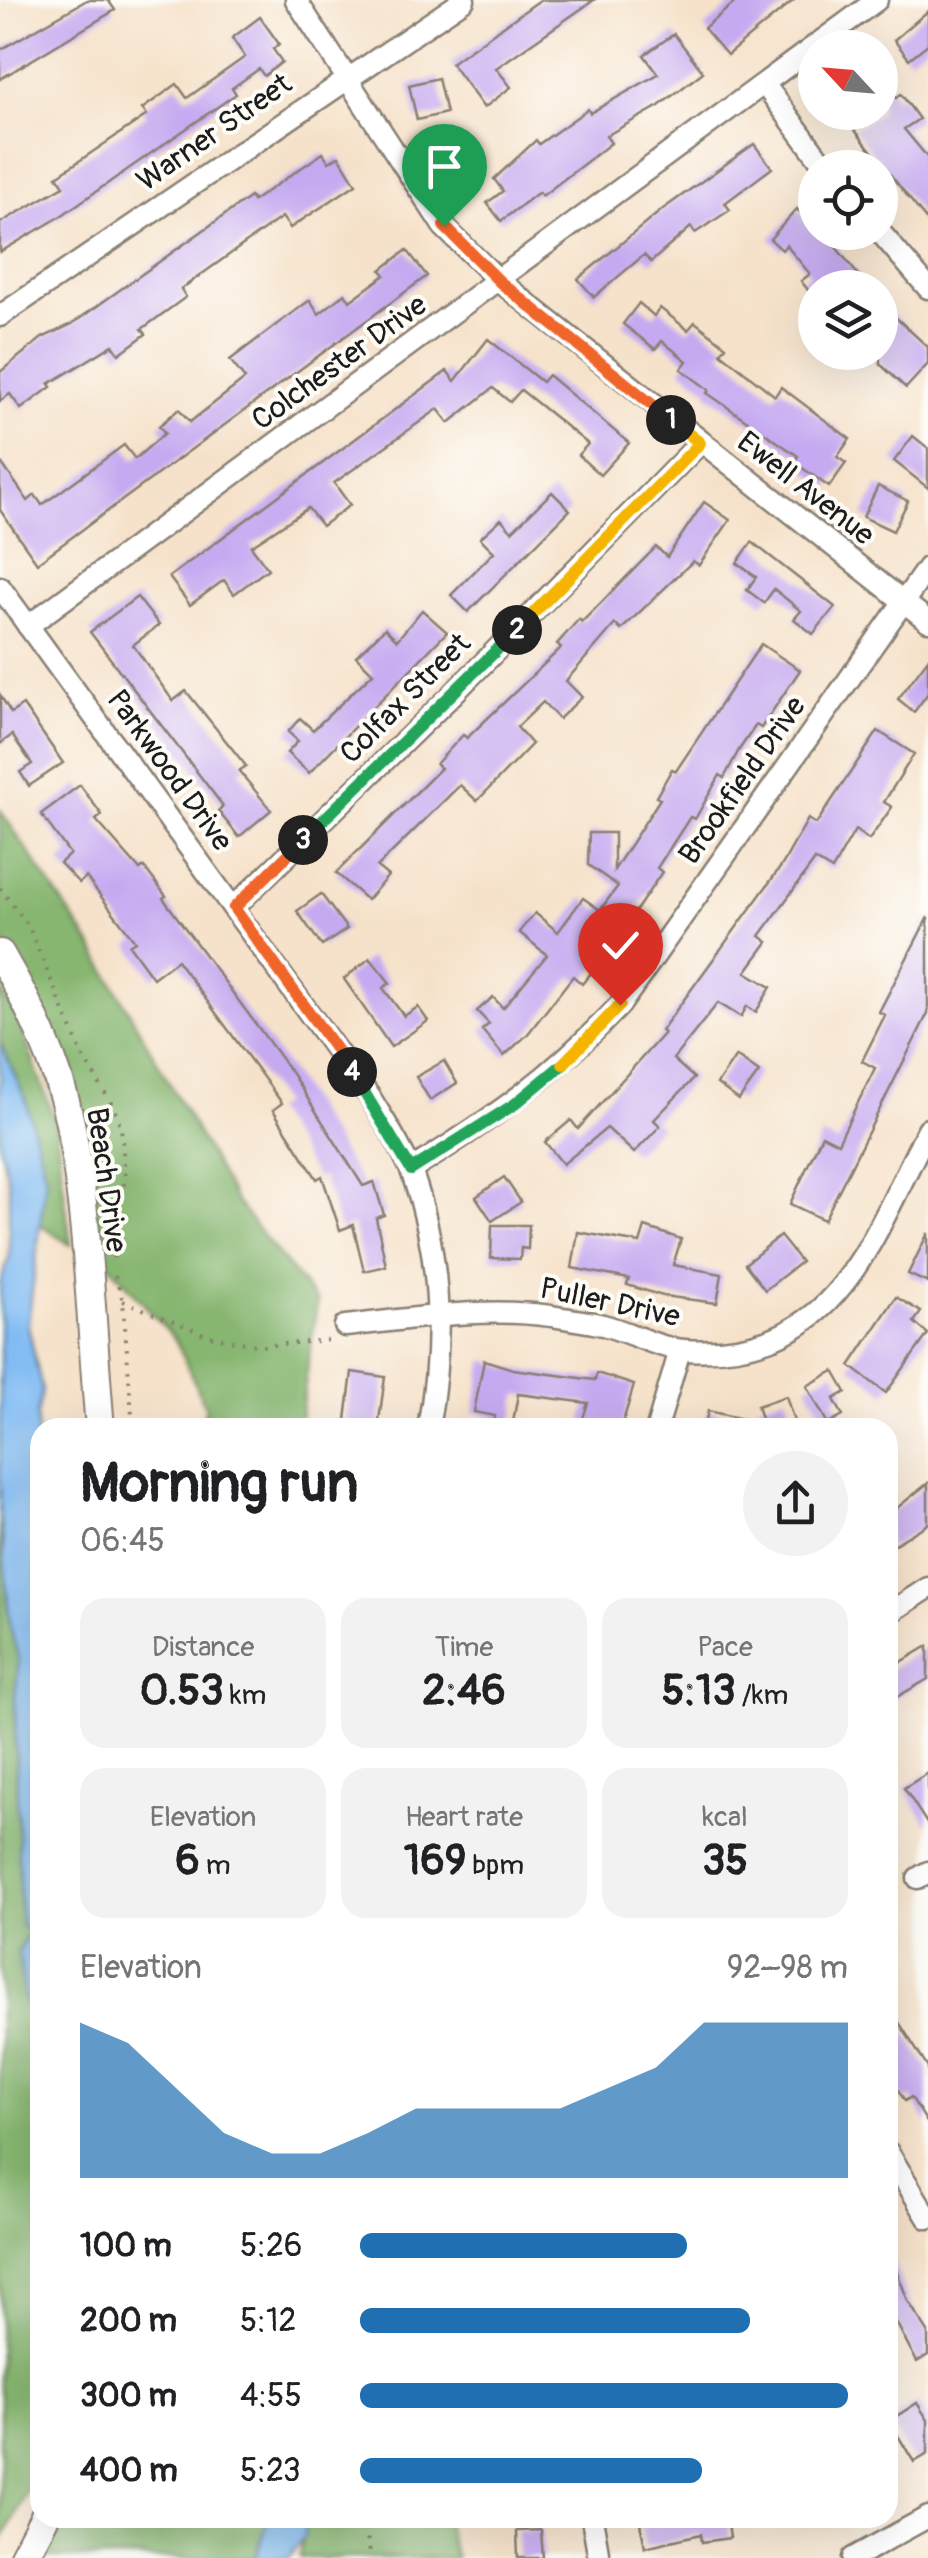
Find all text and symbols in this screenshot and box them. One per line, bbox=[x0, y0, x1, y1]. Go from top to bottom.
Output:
north arrow bbox=[798, 30, 898, 130]
map controls bbox=[798, 30, 898, 370]
street label: Warner Street bbox=[130, 65, 300, 199]
pin bbox=[402, 124, 487, 227]
icon: arrive bbox=[417, 139, 472, 194]
button: locate bbox=[798, 150, 898, 250]
button: layers bbox=[798, 270, 898, 370]
street label: Colchester Drive bbox=[245, 286, 434, 438]
pin: 1 bbox=[646, 395, 696, 445]
text: 1 bbox=[666, 402, 676, 437]
street label: Ewell Avenue bbox=[730, 423, 882, 553]
pin: 2 bbox=[492, 605, 542, 655]
text: 2 bbox=[509, 612, 525, 647]
street label: Colfax Street bbox=[332, 625, 479, 771]
street label: Parkwood Drive bbox=[99, 682, 241, 858]
street label: Brookfield Drive bbox=[671, 689, 814, 871]
pin: 3 bbox=[278, 815, 328, 865]
text: 3 bbox=[295, 822, 311, 857]
pin bbox=[578, 903, 663, 1006]
icon: check bbox=[593, 918, 648, 973]
pin: 4 bbox=[327, 1047, 377, 1097]
text: 4 bbox=[344, 1054, 360, 1089]
street label: Beach Drive bbox=[78, 1105, 135, 1255]
street label: Puller Drive bbox=[537, 1270, 683, 1335]
text: Morning run bbox=[80, 1449, 358, 1518]
button: share bbox=[743, 1451, 848, 1556]
text: 06:45 bbox=[80, 1521, 165, 1561]
text: Distance bbox=[152, 1630, 254, 1665]
text: Time bbox=[435, 1630, 493, 1665]
text: Pace bbox=[697, 1630, 753, 1665]
text: 0.53 bbox=[140, 1665, 224, 1717]
text: 2:46 bbox=[422, 1665, 506, 1717]
text: 5:13 bbox=[662, 1665, 736, 1717]
text: km bbox=[224, 1678, 266, 1713]
text: /km bbox=[736, 1678, 788, 1713]
text: Elevation bbox=[150, 1800, 256, 1835]
text: Heart rate bbox=[405, 1800, 523, 1835]
text: kcal bbox=[702, 1800, 748, 1835]
text: 6 bbox=[175, 1835, 200, 1887]
text: 169 bbox=[404, 1835, 466, 1887]
text: 35 bbox=[702, 1835, 748, 1887]
text: m bbox=[200, 1848, 231, 1883]
text: bpm bbox=[466, 1848, 524, 1883]
text: Elevation bbox=[80, 1948, 202, 1988]
text: 92–98 m bbox=[727, 1948, 848, 1988]
text: 100 m bbox=[80, 2226, 172, 2266]
text: 5:26 bbox=[240, 2226, 302, 2266]
text: 200 m bbox=[80, 2301, 177, 2341]
text: 5:12 bbox=[240, 2301, 296, 2341]
text: 300 m bbox=[80, 2376, 177, 2416]
text: 4:55 bbox=[240, 2376, 302, 2416]
text: 400 m bbox=[80, 2451, 178, 2491]
text: 5:23 bbox=[240, 2451, 301, 2491]

